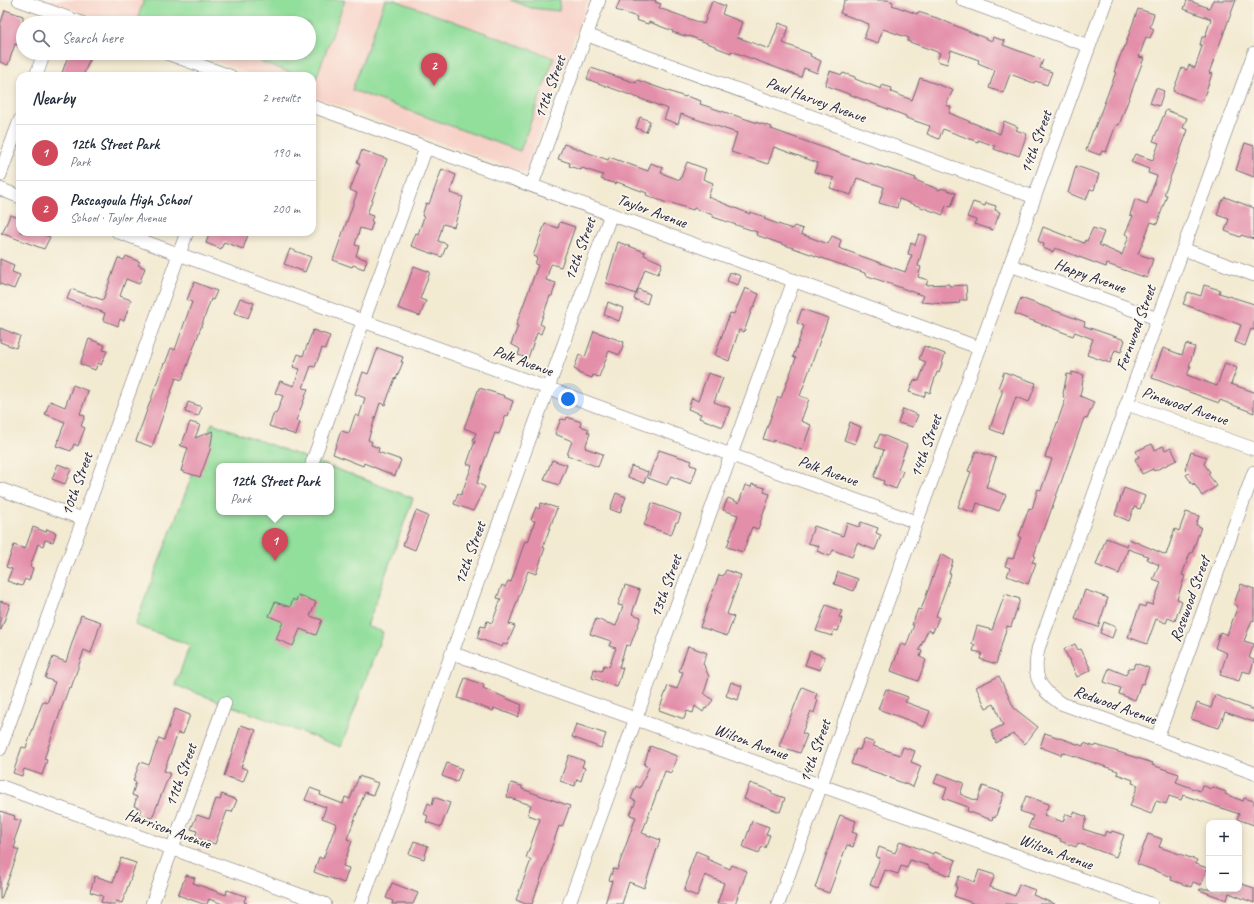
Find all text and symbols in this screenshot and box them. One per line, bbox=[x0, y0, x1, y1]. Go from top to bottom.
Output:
search box bbox=[16, 16, 316, 60]
icon: search bbox=[30, 27, 52, 49]
text: Search here bbox=[62, 29, 123, 48]
street label: 11th Street bbox=[529, 51, 571, 121]
pin: 2 bbox=[421, 53, 447, 86]
street label: Paul Harvey Avenue bbox=[764, 73, 870, 128]
text: Nearby bbox=[32, 88, 75, 109]
text: 2 results bbox=[262, 90, 300, 106]
street label: 14th Street bbox=[1015, 106, 1057, 176]
text: 12th Street Park bbox=[70, 135, 159, 154]
text: 1 bbox=[42, 145, 48, 161]
text: 190 m bbox=[272, 145, 300, 161]
text: Park bbox=[70, 154, 91, 170]
street label: Taylor Avenue bbox=[614, 189, 691, 233]
text: Pascagoula High School bbox=[70, 191, 190, 210]
text: 2 bbox=[42, 201, 48, 217]
text: 200 m bbox=[272, 201, 300, 217]
text: School · Taylor Avenue bbox=[70, 210, 166, 226]
street label: 12th Street bbox=[559, 213, 601, 283]
street label: Happy Avenue bbox=[1052, 254, 1130, 299]
street label: Fernwood Street bbox=[1111, 281, 1161, 373]
street label: Polk Avenue bbox=[491, 341, 557, 382]
street label: Pinewood Avenue bbox=[1139, 382, 1232, 431]
your location bbox=[558, 389, 578, 409]
street label: 14th Street bbox=[905, 410, 947, 480]
street label: 10th Street bbox=[56, 448, 98, 518]
street label: Polk Avenue bbox=[796, 451, 862, 492]
popup bbox=[216, 463, 334, 515]
text: 12th Street Park bbox=[230, 472, 320, 491]
text: Park bbox=[230, 491, 251, 507]
street label: 12th Street bbox=[449, 517, 491, 587]
pin: 1 bbox=[262, 528, 288, 561]
street label: 13th Street bbox=[645, 550, 687, 620]
street label: Rosewood Street bbox=[1165, 551, 1216, 644]
street label: Redwood Avenue bbox=[1071, 681, 1161, 730]
street label: 14th Street bbox=[794, 715, 836, 785]
street label: Wilson Avenue bbox=[712, 719, 792, 765]
street label: 11th Street bbox=[160, 739, 202, 809]
street label: Harrison Avenue bbox=[123, 804, 215, 854]
map controls bbox=[1206, 820, 1242, 892]
button: + bbox=[1206, 820, 1242, 856]
street label: Wilson Avenue bbox=[1017, 829, 1097, 875]
button: − bbox=[1206, 856, 1242, 892]

